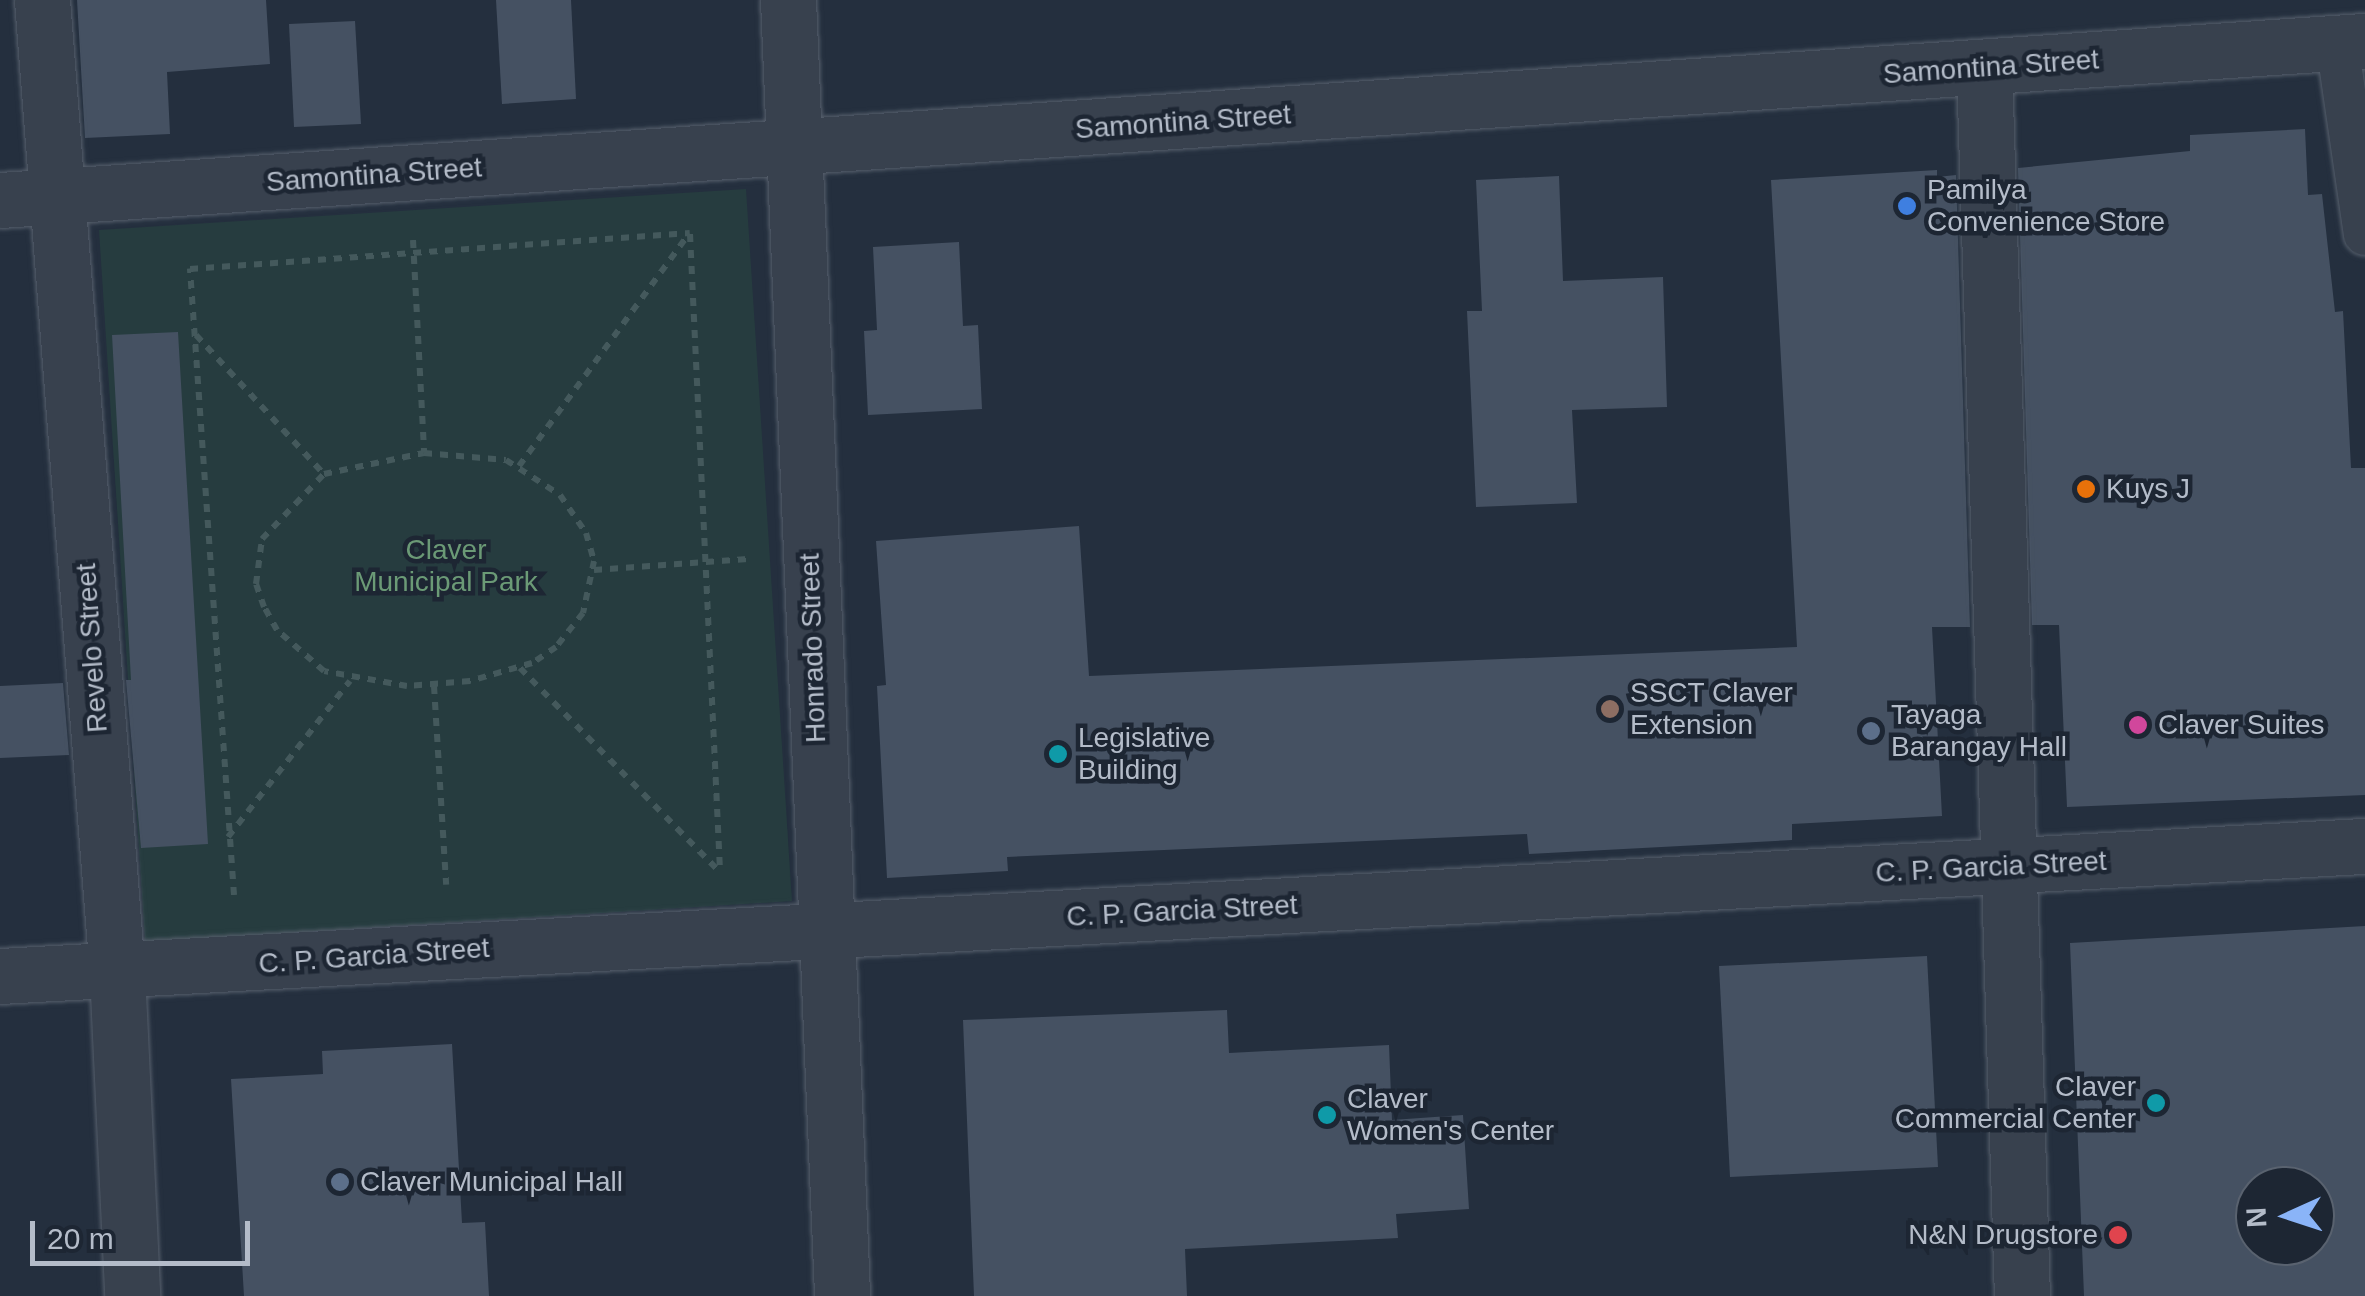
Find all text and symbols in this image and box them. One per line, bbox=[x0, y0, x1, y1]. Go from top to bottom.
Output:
street label: Samontina Street bbox=[1882, 43, 2100, 91]
street label: Samontina Street bbox=[1074, 98, 1292, 146]
street label: Samontina Street bbox=[265, 151, 483, 199]
place label: Pamilya Convenience Store bbox=[1927, 173, 2165, 239]
marker: Pamilya Convenience Store bbox=[1896, 195, 1918, 217]
place label: Kuys J bbox=[2106, 472, 2190, 506]
marker: Kuys J bbox=[2075, 478, 2097, 500]
park label: Claver Municipal Park bbox=[354, 533, 538, 599]
street label: Honrado Street bbox=[793, 553, 833, 743]
street label: Revelo Street bbox=[69, 562, 115, 734]
place label: SSCT Claver Extension bbox=[1630, 676, 1793, 742]
marker: SSCT Claver Extension bbox=[1599, 698, 1621, 720]
place label: Tayaga Barangay Hall bbox=[1891, 698, 2067, 764]
place label: Claver Suites bbox=[2158, 708, 2325, 742]
marker: Claver Suites bbox=[2127, 714, 2149, 736]
marker: Tayaga Barangay Hall bbox=[1860, 720, 1882, 742]
place label: Legislative Building bbox=[1078, 721, 1210, 787]
marker: Legislative Building bbox=[1047, 743, 1069, 765]
street label: C. P. Garcia Street bbox=[1875, 844, 2107, 890]
street label: C. P. Garcia Street bbox=[1066, 888, 1298, 934]
street label: C. P. Garcia Street bbox=[257, 931, 491, 981]
place label: Claver Commercial Center bbox=[1895, 1070, 2136, 1136]
place label: Claver Women's Center bbox=[1347, 1082, 1554, 1148]
marker: Claver Commercial Center bbox=[2145, 1092, 2167, 1114]
marker: Claver Women's Center bbox=[1316, 1104, 1338, 1126]
place label: Claver Municipal Hall bbox=[360, 1165, 623, 1199]
north arrow bbox=[2235, 1166, 2335, 1266]
marker: Claver Municipal Hall bbox=[329, 1171, 351, 1193]
scale bar bbox=[35, 1201, 255, 1263]
text: N bbox=[2241, 1207, 2273, 1228]
place label: N&N Drugstore bbox=[1908, 1218, 2098, 1252]
text: 20 m bbox=[47, 1222, 114, 1255]
marker: N&N Drugstore bbox=[2107, 1224, 2129, 1246]

